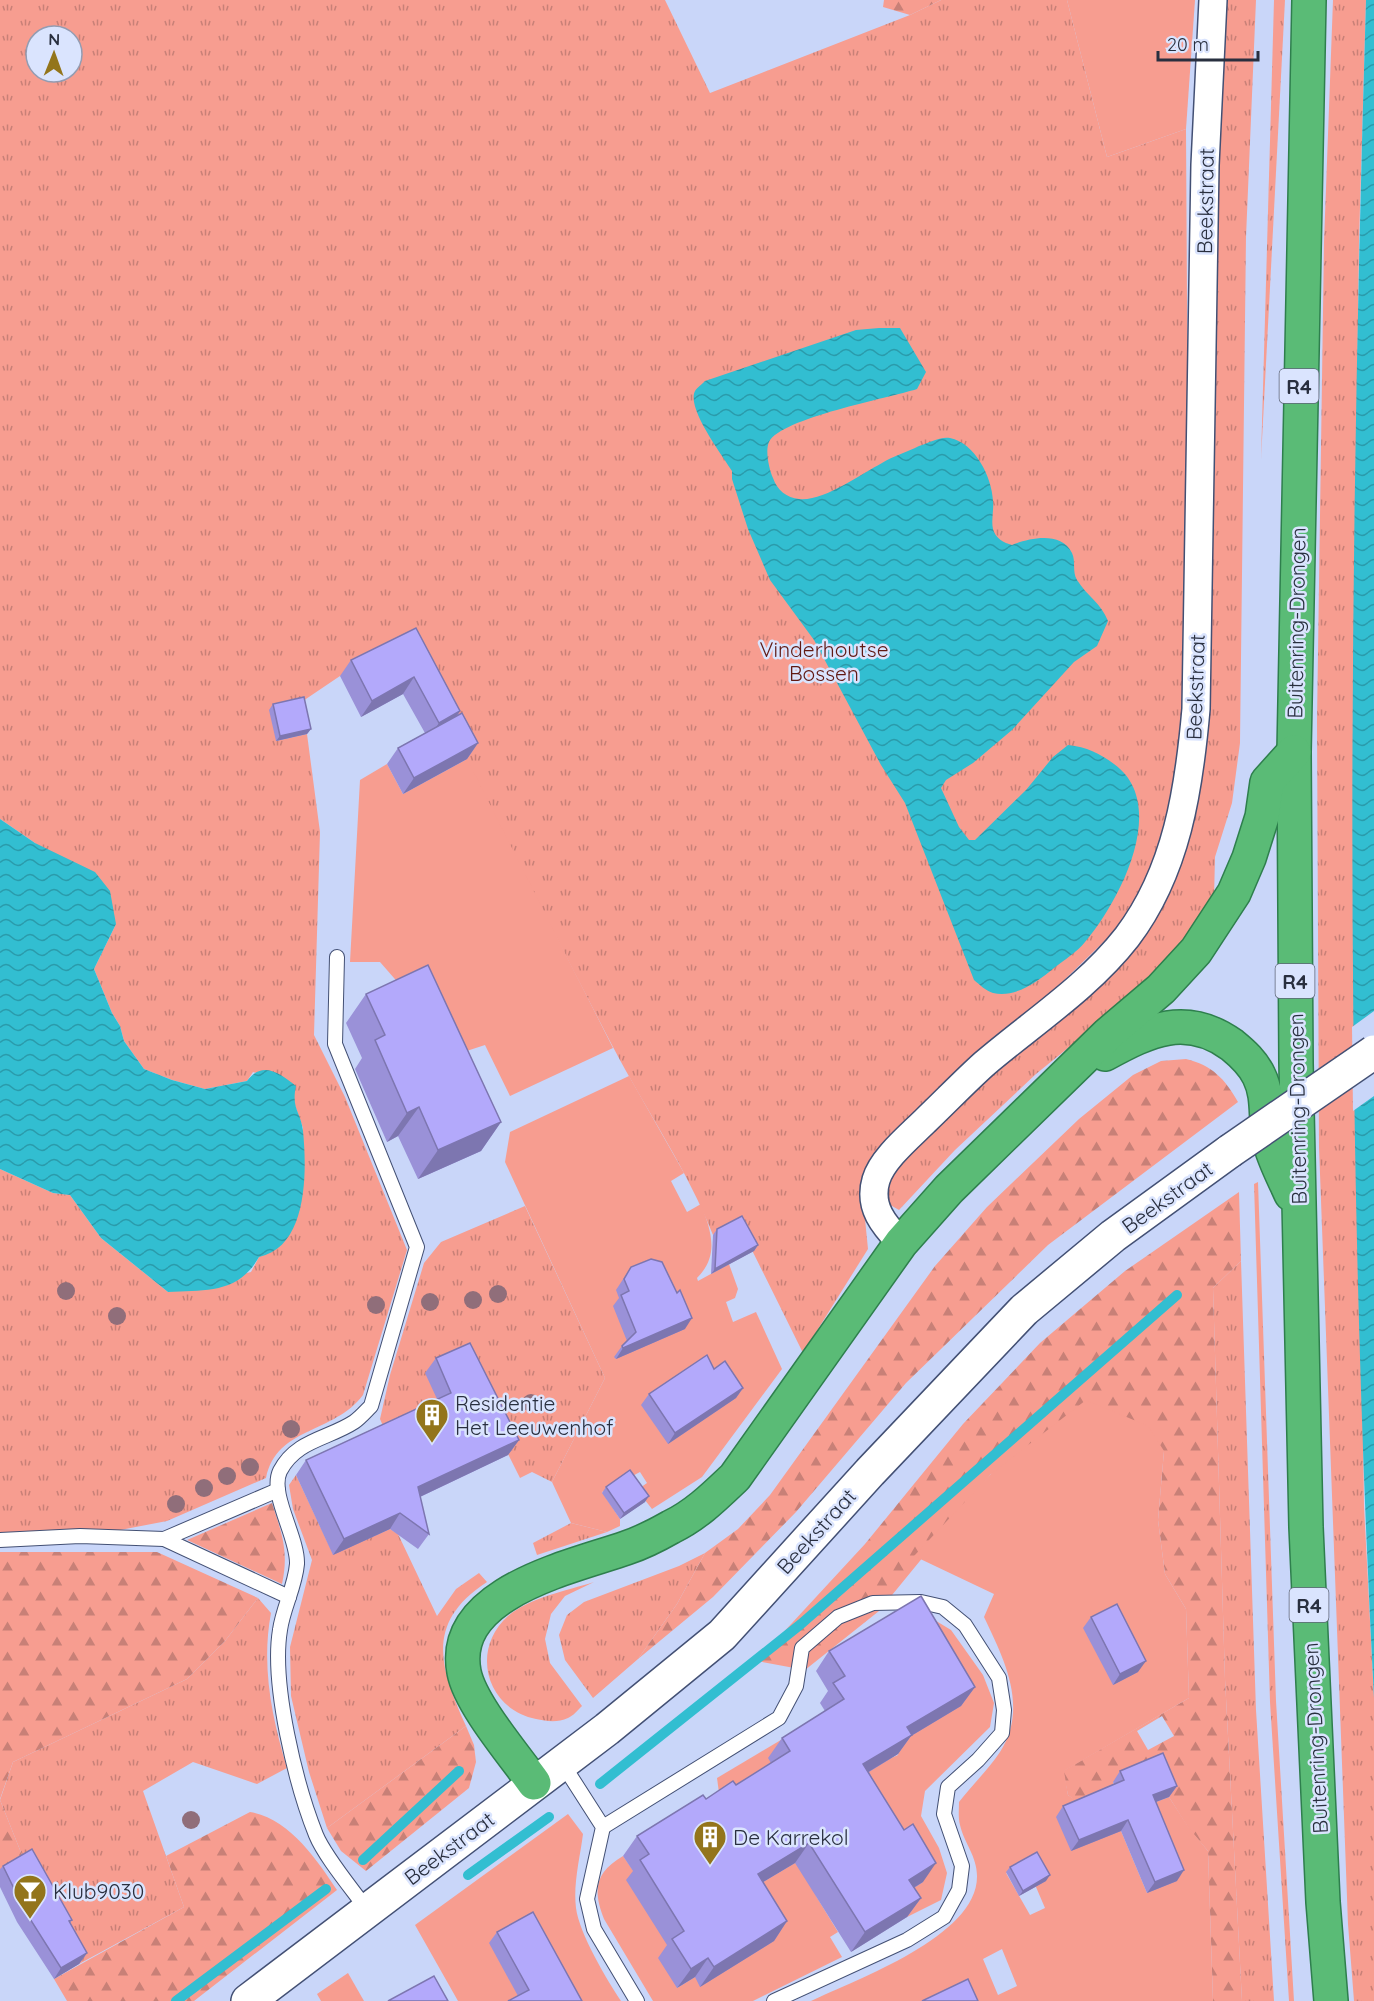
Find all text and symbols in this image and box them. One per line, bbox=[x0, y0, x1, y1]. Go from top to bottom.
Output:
north arrow bbox=[24, 24, 84, 84]
scale bar bbox=[1158, 24, 1258, 62]
text: N bbox=[48, 29, 60, 49]
text: 20 m bbox=[1167, 33, 1209, 56]
street label: Beekstraat bbox=[1191, 148, 1219, 254]
road number: R4 bbox=[1280, 369, 1318, 403]
street label: Buitenring-Drongen bbox=[1281, 527, 1311, 719]
street label: Beekstraat bbox=[1180, 634, 1210, 740]
park label: Vinderhoutse Bossen bbox=[759, 636, 889, 686]
road number: R4 bbox=[1276, 964, 1314, 998]
street label: Buitenring-Drongen bbox=[1282, 1013, 1312, 1205]
street label: Beekstraat bbox=[1116, 1155, 1218, 1239]
place label: Residentie Het Leeuwenhof bbox=[455, 1390, 614, 1440]
building icon: Residentie Het Leeuwenhof bbox=[414, 1397, 450, 1444]
street label: Beekstraat bbox=[771, 1483, 861, 1579]
road number: R4 bbox=[1290, 1588, 1328, 1622]
street label: Buitenring-Drongen bbox=[1297, 1642, 1333, 1834]
street label: Beekstraat bbox=[399, 1806, 499, 1890]
building icon: De Karrekol bbox=[692, 1819, 728, 1866]
place label: De Karrekol bbox=[733, 1824, 849, 1850]
bar icon: Klub9030 bbox=[12, 1873, 48, 1920]
place label: Klub9030 bbox=[53, 1878, 144, 1904]

